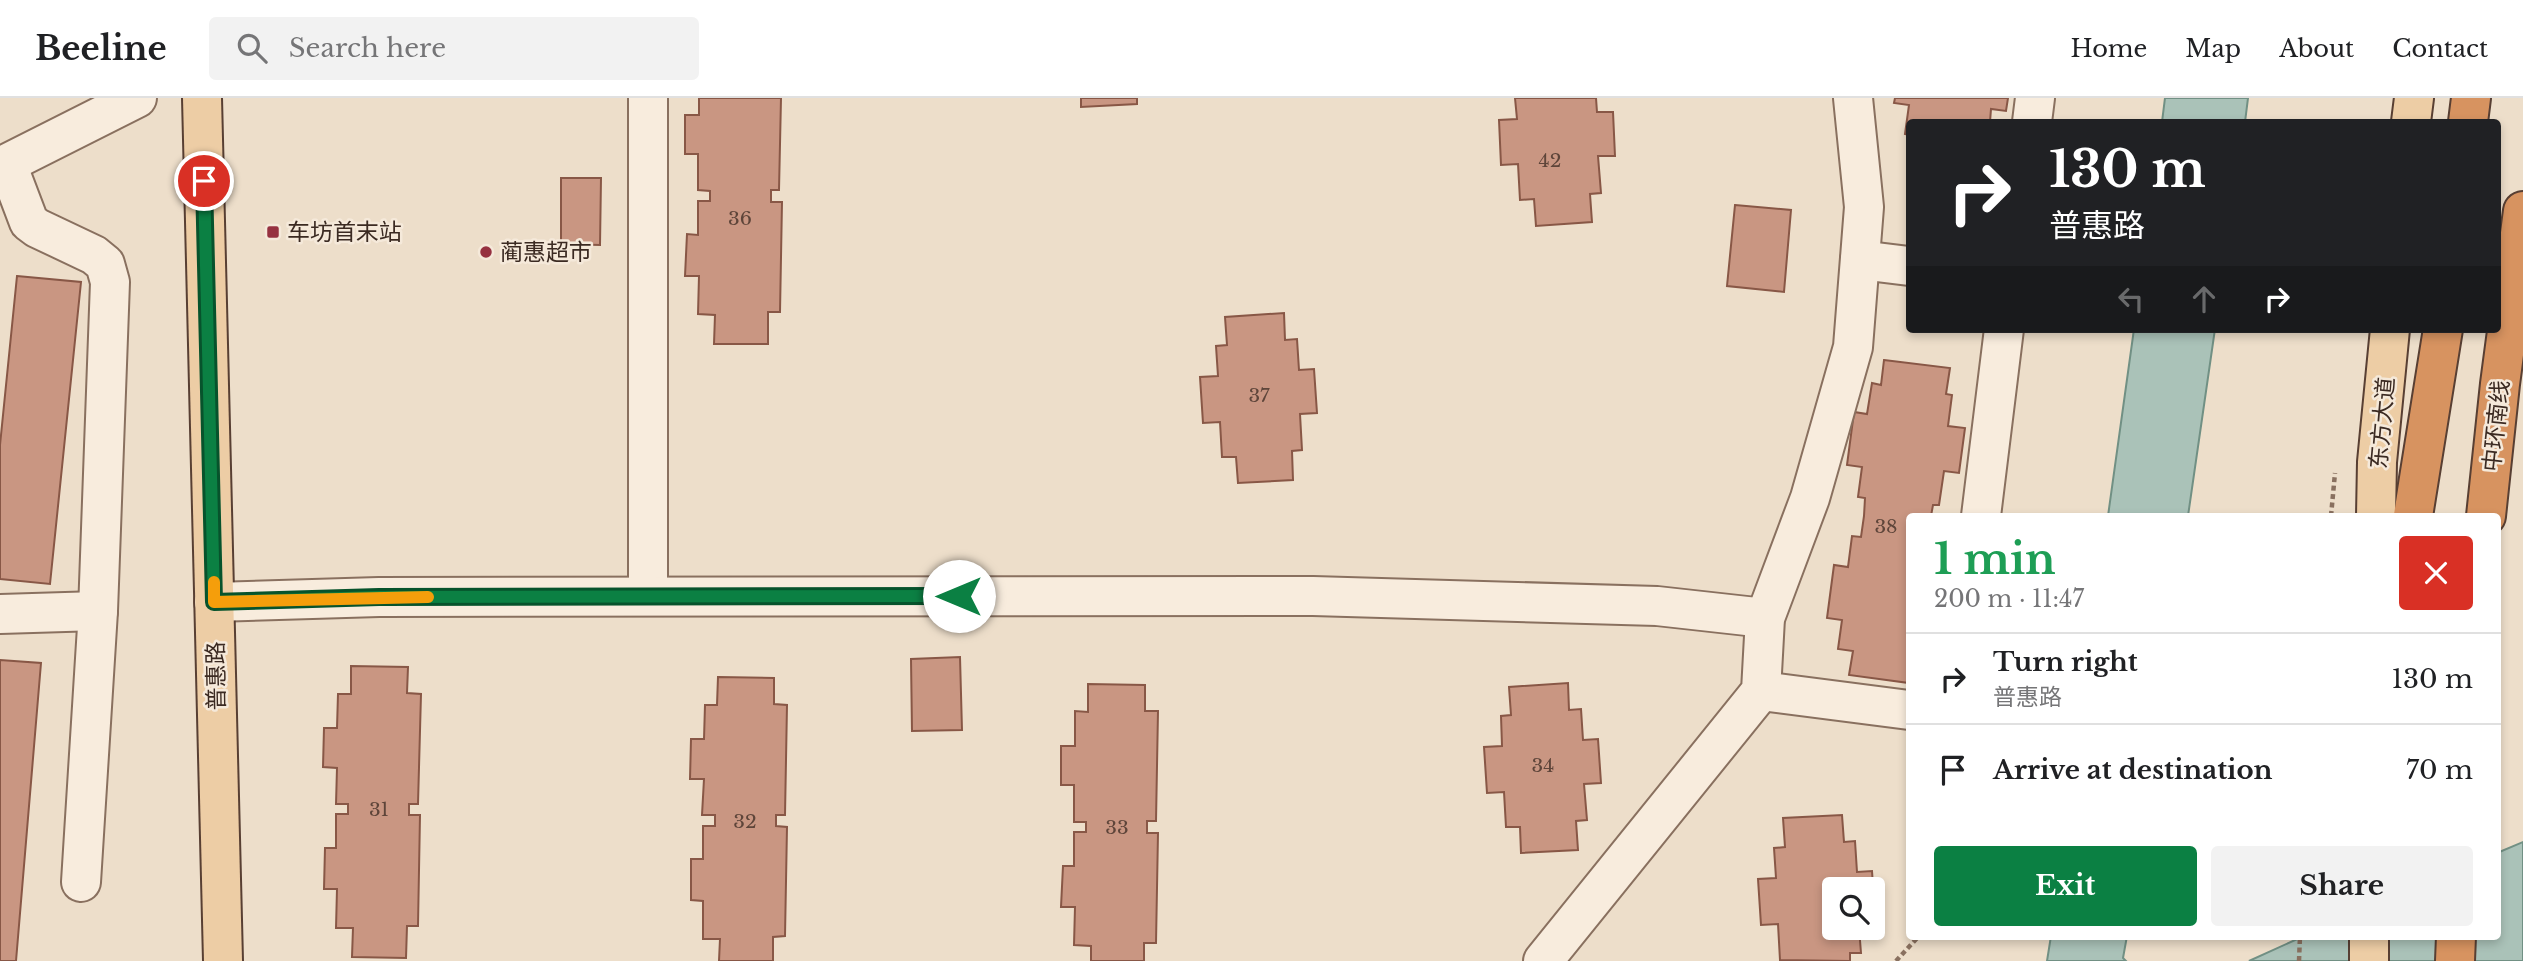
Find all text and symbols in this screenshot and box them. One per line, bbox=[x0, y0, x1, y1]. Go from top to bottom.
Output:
search box bbox=[209, 17, 699, 80]
text: Beeline bbox=[35, 28, 167, 69]
icon: search bbox=[233, 29, 271, 67]
text: Search here bbox=[289, 32, 446, 64]
text: Home bbox=[2071, 34, 2147, 63]
text: Map bbox=[2185, 34, 2241, 63]
text: About bbox=[2279, 34, 2354, 63]
text: Contact bbox=[2392, 34, 2488, 63]
text: 130 m bbox=[2049, 139, 2206, 200]
icon: right bbox=[1934, 147, 2025, 238]
house number: 42 bbox=[1539, 149, 1561, 172]
pin bbox=[174, 151, 234, 211]
icon: arrive bbox=[185, 162, 223, 200]
text: 普惠路 bbox=[2049, 206, 2145, 246]
house number: 36 bbox=[728, 207, 752, 230]
place label: 车坊首末站 bbox=[287, 218, 402, 246]
marker: 车坊首末站 bbox=[265, 224, 281, 240]
place label: 蔺惠超市 bbox=[500, 238, 592, 266]
marker: 蔺惠超市 bbox=[478, 244, 494, 260]
icon: left bbox=[2112, 280, 2150, 318]
icon: ahead bbox=[2185, 280, 2223, 318]
icon: right bbox=[2258, 280, 2296, 318]
street label: 东方大道 bbox=[2364, 376, 2400, 470]
street label: 中环南线 bbox=[2477, 379, 2515, 473]
house number: 37 bbox=[1248, 384, 1270, 407]
house number: 38 bbox=[1874, 515, 1898, 538]
text: 1 min bbox=[1934, 533, 2056, 585]
button: close bbox=[2399, 536, 2473, 610]
position arrow bbox=[922, 559, 996, 633]
text: 200 m · 11:47 bbox=[1934, 585, 2084, 613]
street label: 普惠路 bbox=[201, 641, 231, 711]
text: Turn right bbox=[1993, 646, 2138, 678]
icon: right bbox=[1934, 660, 1972, 698]
text: 130 m bbox=[2391, 663, 2473, 695]
text: 普惠路 bbox=[1993, 683, 2062, 711]
icon: arrive bbox=[1934, 751, 1972, 789]
house number: 34 bbox=[1532, 754, 1554, 777]
text: Arrive at destination bbox=[1993, 754, 2273, 786]
text: 70 m bbox=[2406, 754, 2473, 786]
house number: 31 bbox=[369, 798, 389, 821]
house number: 32 bbox=[733, 810, 757, 833]
house number: 33 bbox=[1105, 816, 1129, 839]
button: Exit bbox=[1934, 846, 2197, 926]
button: Share bbox=[2211, 846, 2473, 926]
map controls bbox=[1822, 877, 1885, 940]
button: search bbox=[1822, 877, 1885, 940]

